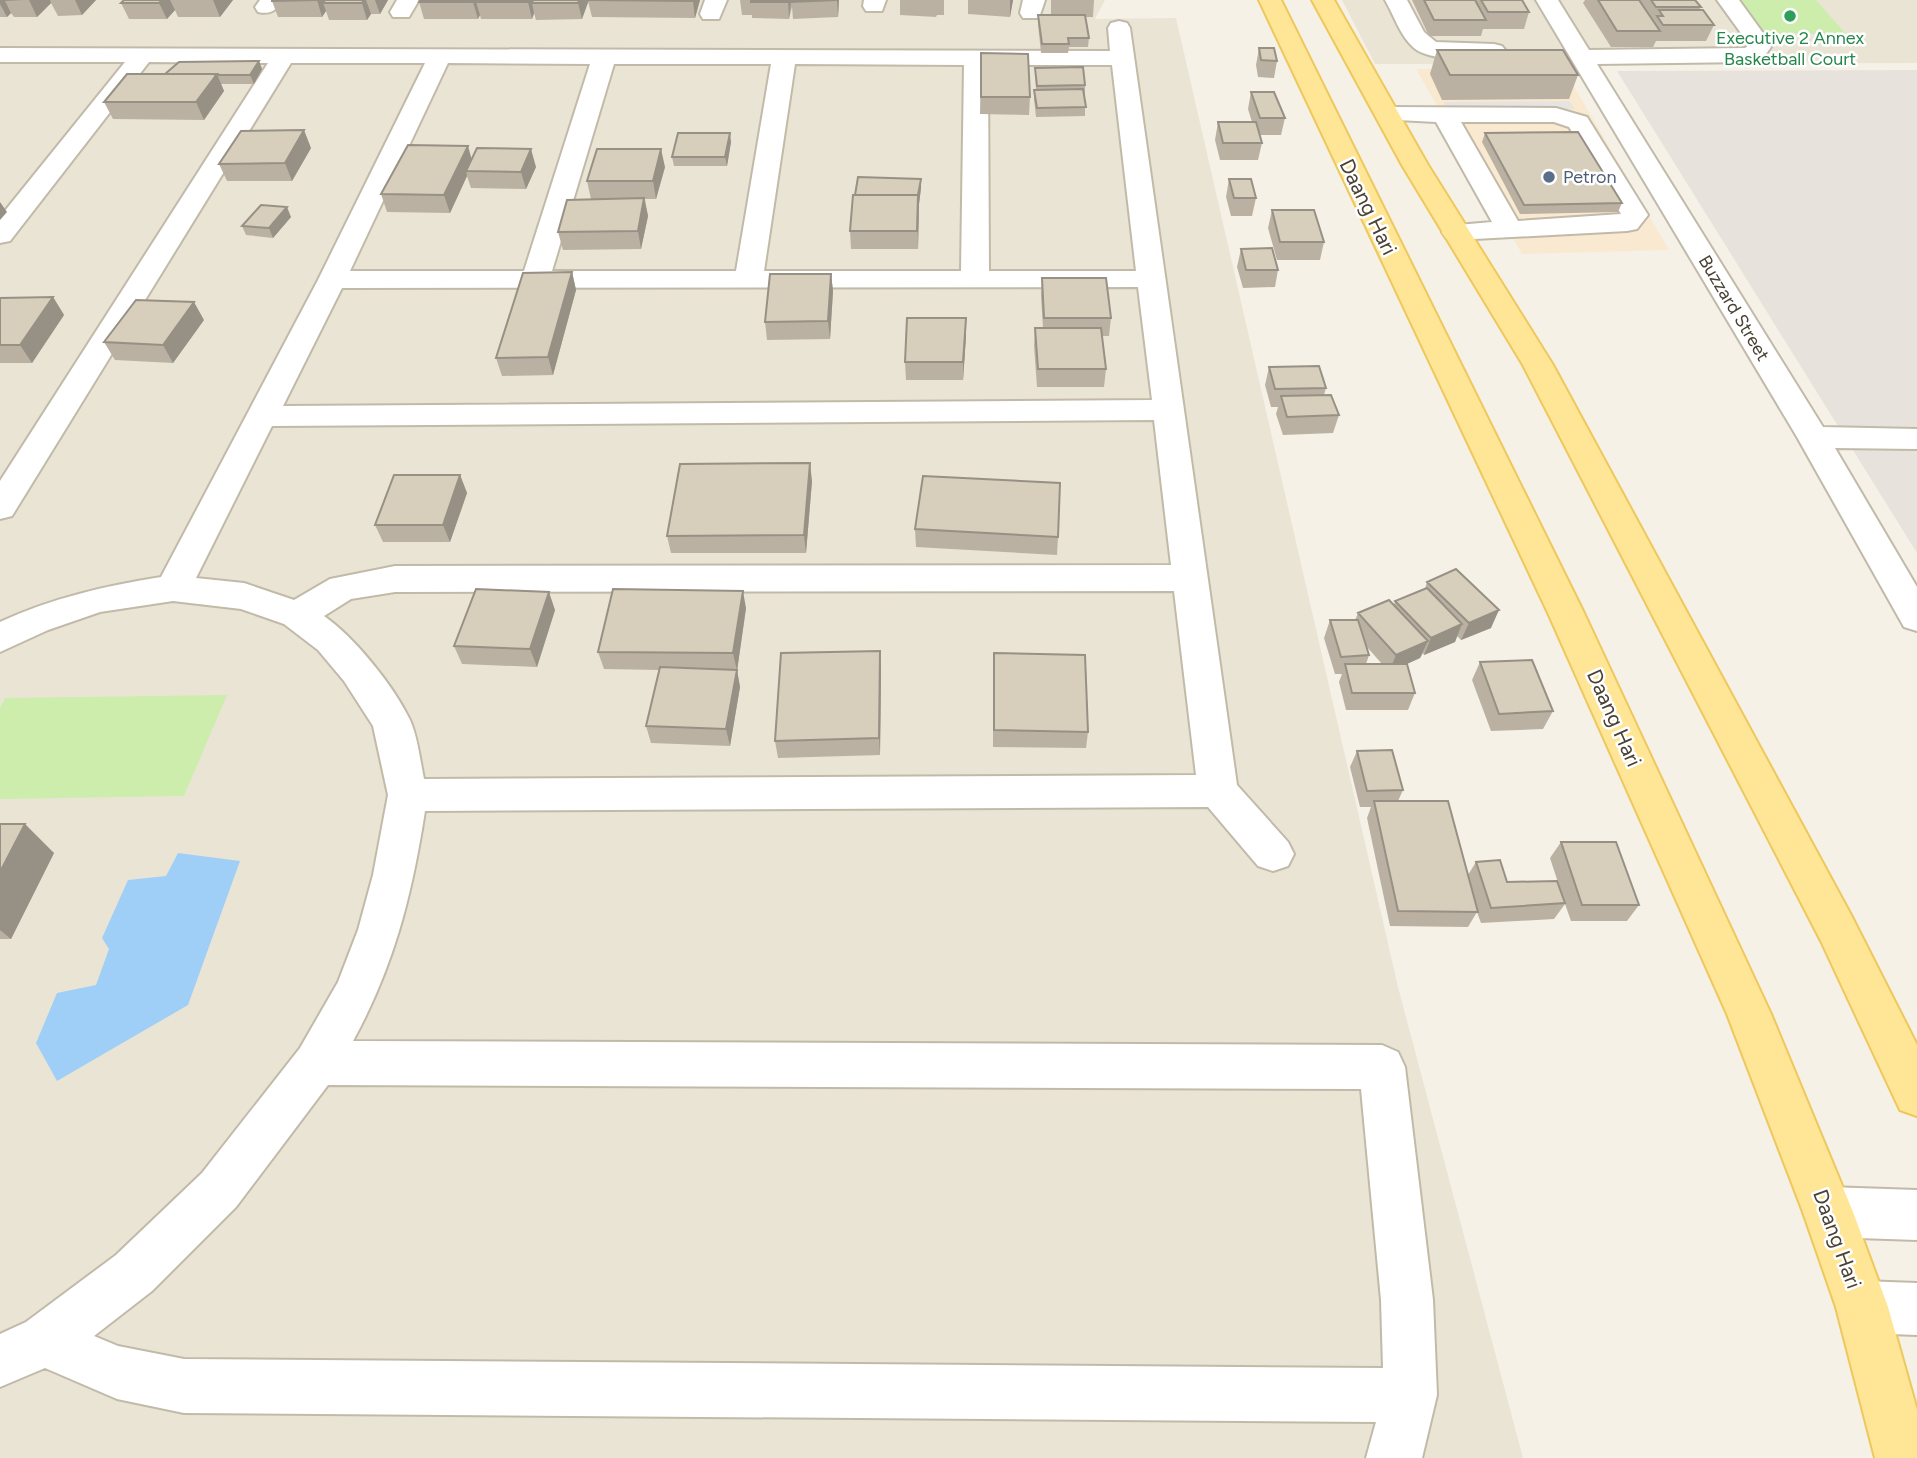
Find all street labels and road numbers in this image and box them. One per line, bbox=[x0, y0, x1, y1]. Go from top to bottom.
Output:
street label: Daang Hari bbox=[1335, 155, 1402, 259]
street label: Buzzard Street bbox=[1694, 251, 1774, 365]
street label: Daang Hari bbox=[1582, 665, 1647, 770]
street label: Daang Hari bbox=[1808, 1186, 1867, 1292]

